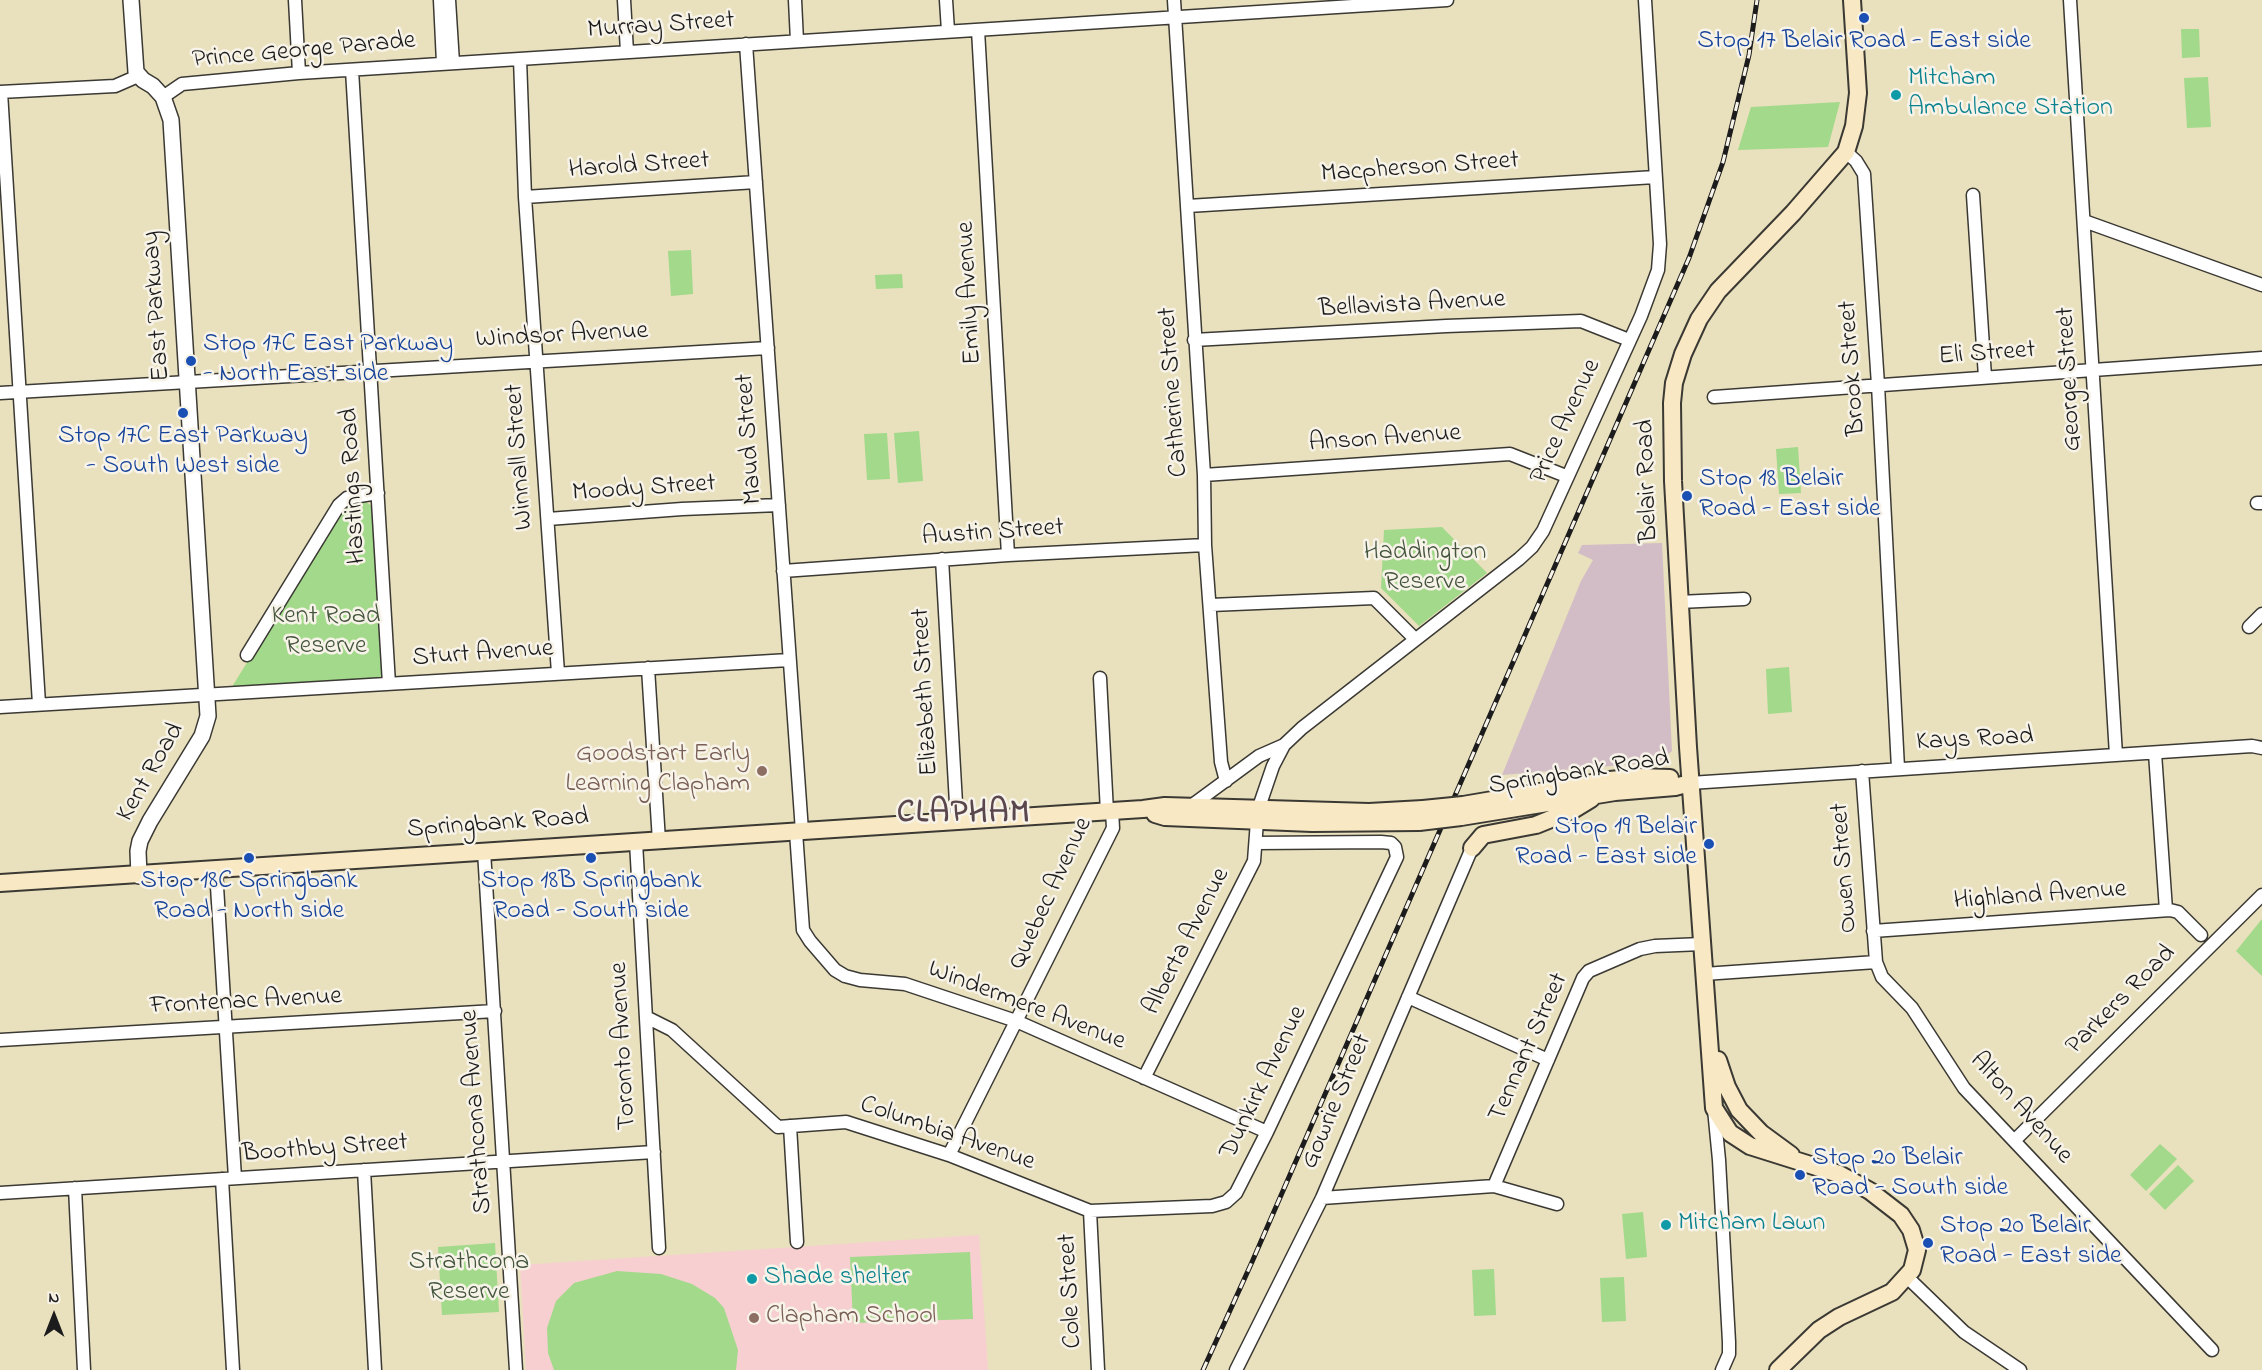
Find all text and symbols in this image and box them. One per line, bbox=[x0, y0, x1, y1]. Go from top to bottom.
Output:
street label: Murray Street bbox=[586, 6, 736, 48]
marker: Stop 17 Belair Road - East side bbox=[1857, 11, 1871, 25]
street label: Prince George Parade bbox=[191, 27, 417, 77]
place label: Stop 17 Belair Road - East side bbox=[1697, 27, 2031, 59]
place label: Mitcham Ambulance Station bbox=[1908, 64, 2113, 125]
marker: Mitcham Ambulance Station bbox=[1889, 88, 1903, 102]
street label: Harold Street bbox=[568, 147, 710, 187]
street label: Macpherson Street bbox=[1320, 147, 1520, 191]
street label: Emily Avenue bbox=[952, 220, 990, 366]
street label: East Parkway bbox=[137, 230, 179, 382]
street label: Bellavista Avenue bbox=[1318, 286, 1506, 326]
street label: Brook Street bbox=[1834, 299, 1874, 437]
street label: Catherine Street bbox=[1153, 306, 1197, 478]
street label: George Street bbox=[2052, 306, 2090, 452]
street label: Windsor Avenue bbox=[475, 317, 649, 357]
place label: Stop 17C East Parkway - North East side bbox=[203, 330, 453, 392]
street label: Eli Street bbox=[1938, 336, 2036, 374]
marker: Stop 17C East Parkway - North East side bbox=[184, 354, 198, 368]
street label: Price Avenue bbox=[1525, 355, 1609, 489]
street label: Maud Street bbox=[731, 372, 771, 506]
street label: Winnall Street bbox=[500, 383, 542, 531]
marker: Stop 17C East Parkway - South West side bbox=[176, 406, 190, 420]
street label: Hastings Road bbox=[335, 407, 375, 565]
street label: Anson Avenue bbox=[1308, 419, 1462, 461]
street label: Belair Road bbox=[1631, 419, 1667, 543]
place label: Stop 17C East Parkway - South West side bbox=[58, 422, 308, 484]
place label: Stop 18 Belair Road - East side bbox=[1699, 465, 1881, 526]
street label: Moody Street bbox=[571, 469, 717, 511]
marker: Stop 18 Belair Road - East side bbox=[1680, 489, 1694, 503]
street label: Austin Street bbox=[921, 513, 1065, 555]
park label: Haddington Reserve bbox=[1364, 538, 1486, 600]
park label: Kent Road Reserve bbox=[272, 602, 380, 664]
street label: Elizabeth Street bbox=[907, 607, 947, 777]
street label: Sturt Avenue bbox=[411, 635, 555, 675]
street label: Kent Road bbox=[111, 718, 193, 828]
street label: Kays Road bbox=[1916, 722, 2034, 760]
place label: Goodstart Early Learning Clapham bbox=[566, 740, 750, 802]
street label: Springbank Road bbox=[1487, 744, 1671, 804]
marker: Goodstart Early Learning Clapham bbox=[755, 764, 769, 778]
district label: CLAPHAM bbox=[897, 797, 1031, 835]
street label: Owen Street bbox=[1826, 802, 1866, 934]
street label: Springbank Road bbox=[406, 803, 590, 847]
street label: Quebec Avenue bbox=[1003, 813, 1101, 975]
place label: Stop 19 Belair Road - East side bbox=[1515, 813, 1697, 874]
marker: Stop 19 Belair Road - East side bbox=[1702, 837, 1716, 851]
marker: Stop 18C Springbank Road - North side bbox=[242, 851, 256, 865]
marker: Stop 18B Springbank Road - South side bbox=[584, 851, 598, 865]
street label: Alberta Avenue bbox=[1138, 863, 1238, 1021]
place label: Stop 18C Springbank Road - North side bbox=[140, 867, 358, 928]
place label: Stop 18B Springbank Road - South side bbox=[481, 867, 701, 928]
street label: Highland Avenue bbox=[1953, 875, 2127, 919]
street label: Parkers Road bbox=[2060, 939, 2184, 1063]
street label: Windermere Avenue bbox=[923, 955, 1129, 1059]
street label: Toronto Avenue bbox=[605, 961, 645, 1131]
street label: Tennant Street bbox=[1483, 969, 1577, 1127]
street label: Frontenac Avenue bbox=[149, 982, 343, 1024]
street label: Dunkirk Avenue bbox=[1214, 1001, 1316, 1165]
street label: Strathcona Avenue bbox=[455, 1009, 501, 1215]
street label: Gowrie Street bbox=[1296, 1030, 1380, 1174]
street label: Alton Avenue bbox=[1962, 1047, 2078, 1171]
street label: Columbia Avenue bbox=[855, 1090, 1039, 1180]
street label: Boothby Street bbox=[241, 1129, 409, 1171]
place label: Stop 20 Belair Road - South side bbox=[1812, 1144, 2008, 1206]
marker: Stop 20 Belair Road - South side bbox=[1793, 1168, 1807, 1182]
place label: Mitcham Lawn bbox=[1678, 1209, 1825, 1241]
place label: Stop 20 Belair Road - East side bbox=[1940, 1212, 2122, 1274]
marker: Mitcham Lawn bbox=[1659, 1218, 1673, 1232]
street label: Cole Street bbox=[1053, 1233, 1091, 1349]
marker: Stop 20 Belair Road - East side bbox=[1921, 1236, 1935, 1250]
park label: Strathcona Reserve bbox=[409, 1248, 529, 1310]
place label: Shade shelter bbox=[764, 1263, 910, 1295]
marker: Shade shelter bbox=[745, 1272, 759, 1286]
north arrow bbox=[24, 1286, 84, 1346]
text: N bbox=[49, 1286, 59, 1310]
place label: Clapham School bbox=[766, 1302, 936, 1334]
marker: Clapham School bbox=[747, 1311, 761, 1325]

